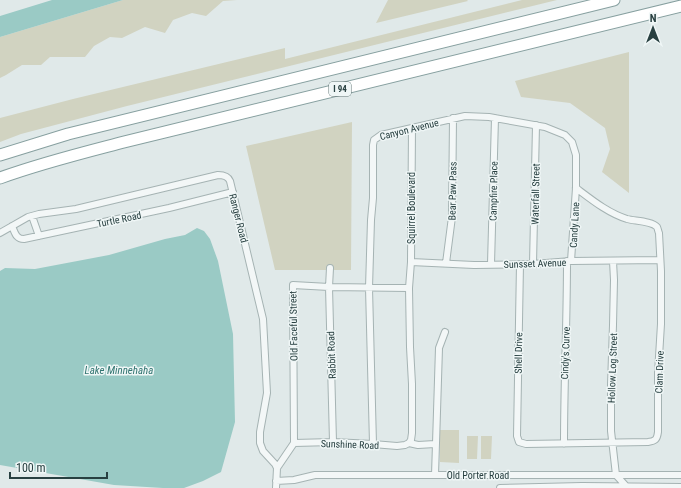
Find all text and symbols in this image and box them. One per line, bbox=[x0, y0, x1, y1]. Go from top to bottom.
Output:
north arrow bbox=[633, 8, 673, 48]
text: N bbox=[650, 12, 657, 25]
road number: I 94 bbox=[329, 82, 351, 96]
street label: Canyon Avenue bbox=[379, 117, 440, 142]
street label: Bear Paw Pass bbox=[446, 161, 459, 220]
street label: Campfire Place bbox=[487, 161, 500, 221]
street label: Waterfall Street bbox=[529, 163, 542, 225]
street label: Squirrel Boulevard bbox=[406, 172, 417, 244]
street label: Ranger Road bbox=[227, 193, 250, 244]
street label: Candy Lane bbox=[568, 202, 581, 248]
street label: Turtle Road bbox=[96, 209, 142, 230]
street label: Sunsset Avenue bbox=[503, 257, 567, 270]
street label: Old Faceful Street bbox=[287, 291, 300, 361]
street label: Cindy's Curve bbox=[559, 326, 572, 380]
street label: Rabbit Road bbox=[325, 331, 338, 379]
street label: Shell Drive bbox=[513, 332, 524, 374]
street label: Hollow Log Street bbox=[606, 333, 619, 403]
street label: Clam Drive bbox=[653, 350, 666, 393]
water label: Lake Minnehaha bbox=[85, 364, 153, 377]
street label: Sunshine Road bbox=[321, 438, 379, 451]
scale bar bbox=[10, 454, 107, 480]
text: 100 m bbox=[16, 461, 46, 475]
street label: Old Porter Road bbox=[447, 470, 509, 481]

